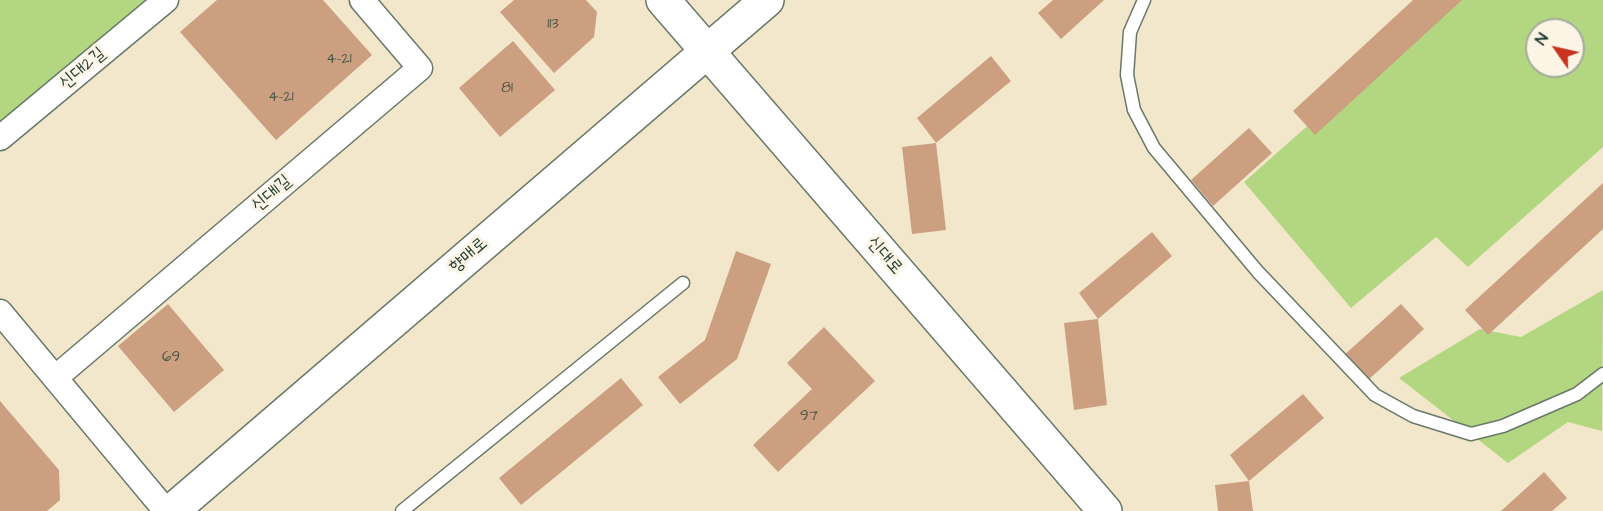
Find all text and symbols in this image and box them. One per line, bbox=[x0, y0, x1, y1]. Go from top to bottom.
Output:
house number: 113 bbox=[547, 16, 559, 34]
north arrow bbox=[1525, 18, 1585, 78]
text: N bbox=[1530, 29, 1554, 49]
street label: 신대2길 bbox=[55, 43, 111, 95]
house number: 4-21 bbox=[326, 51, 352, 69]
house number: 81 bbox=[501, 80, 513, 98]
house number: 4-21 bbox=[268, 89, 294, 107]
street label: 신대1길 bbox=[248, 171, 296, 217]
street label: 신대로 bbox=[862, 233, 906, 279]
street label: 향매로 bbox=[446, 234, 492, 278]
house number: 69 bbox=[162, 349, 180, 367]
house number: 97 bbox=[800, 408, 818, 426]

